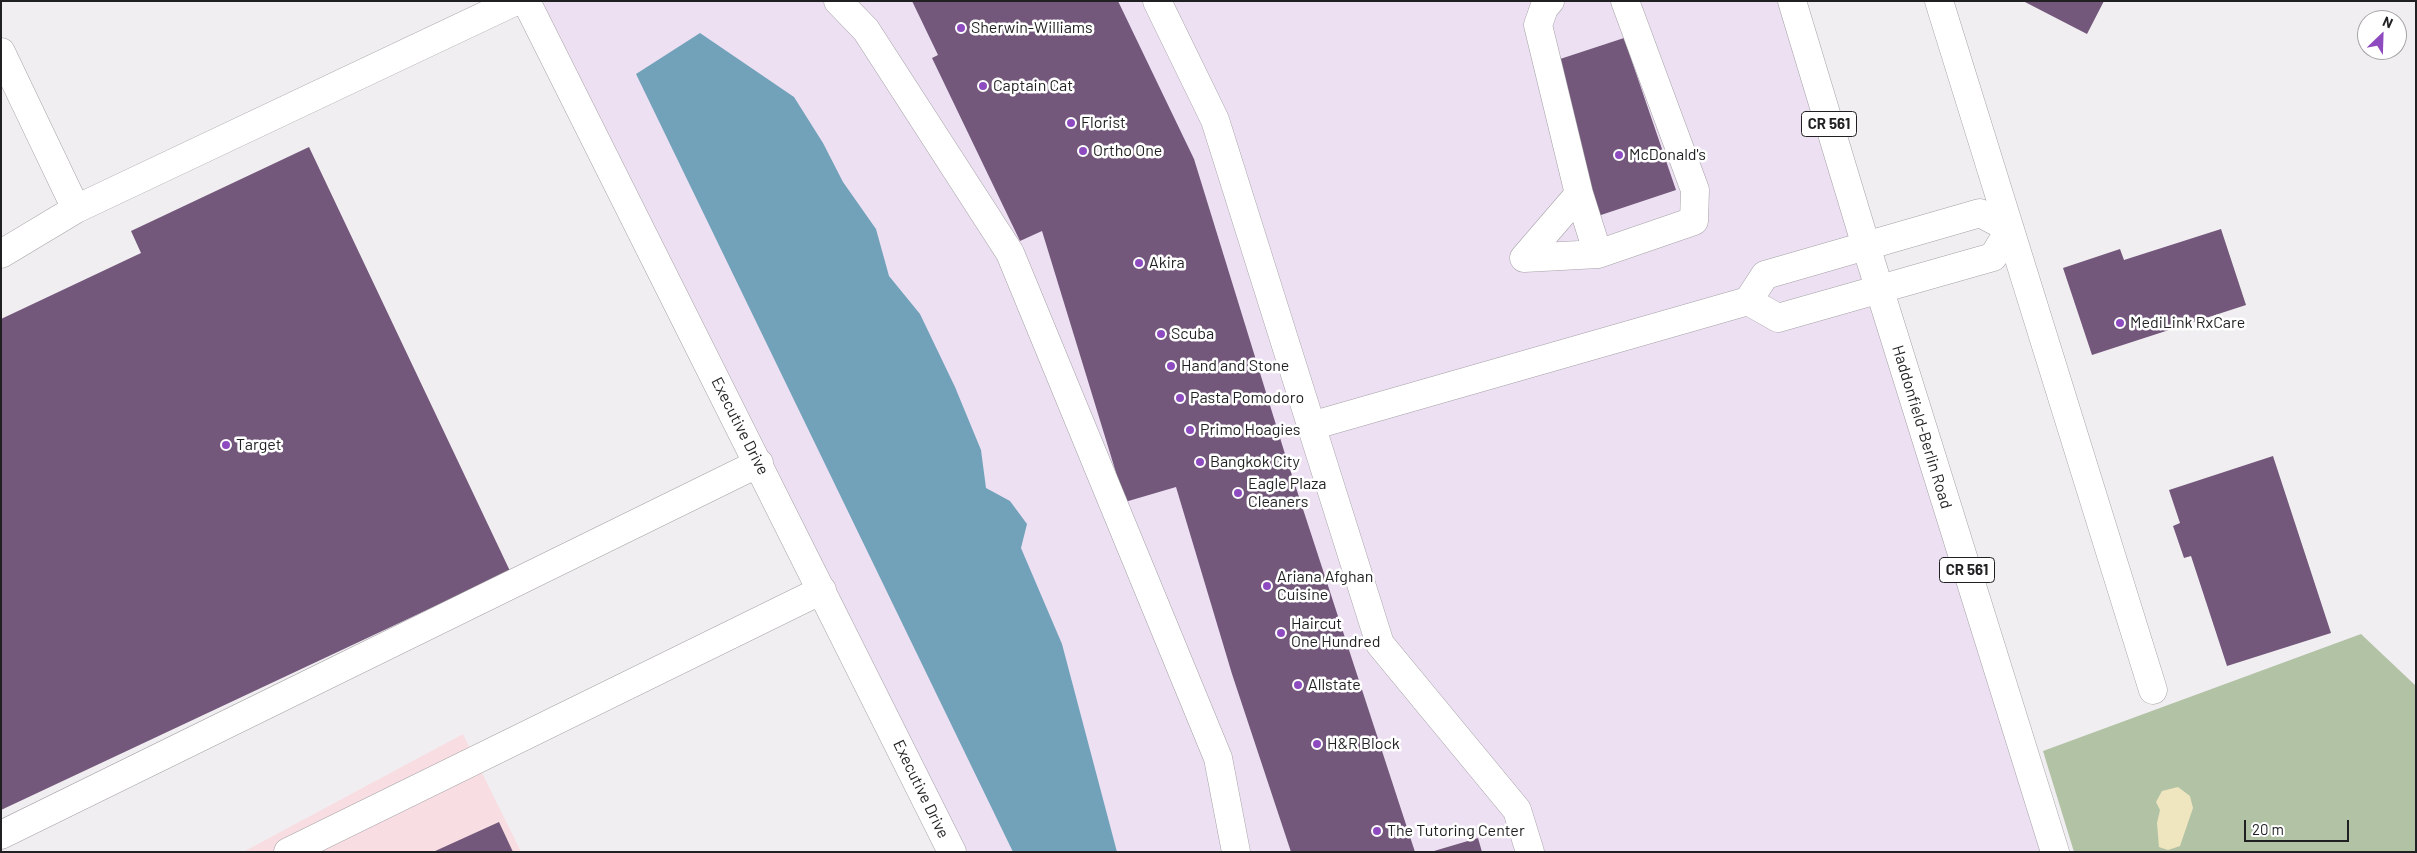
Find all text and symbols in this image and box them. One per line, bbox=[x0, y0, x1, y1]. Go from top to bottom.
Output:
north arrow bbox=[2357, 10, 2407, 60]
text: N bbox=[2380, 12, 2396, 31]
place label: Sherwin-Williams bbox=[971, 18, 1093, 38]
marker: Sherwin-Williams bbox=[955, 22, 967, 34]
place label: Captain Cat bbox=[993, 76, 1073, 96]
marker: Captain Cat bbox=[977, 80, 989, 92]
road number: CR 561 bbox=[1802, 112, 1856, 136]
place label: Florist bbox=[1081, 113, 1126, 133]
marker: Florist bbox=[1065, 117, 1077, 129]
place label: Ortho One bbox=[1093, 141, 1162, 161]
marker: Ortho One bbox=[1077, 145, 1089, 157]
place label: McDonald's bbox=[1629, 145, 1706, 165]
marker: McDonald's bbox=[1613, 149, 1625, 161]
place label: Akira bbox=[1149, 253, 1185, 273]
marker: Akira bbox=[1133, 257, 1145, 269]
place label: MediLink RxCare bbox=[2130, 313, 2245, 333]
marker: MediLink RxCare bbox=[2114, 317, 2126, 329]
place label: Scuba bbox=[1171, 324, 1214, 344]
marker: Scuba bbox=[1155, 328, 1167, 340]
street label: Haddonfield-Berlin Road bbox=[1888, 343, 1956, 511]
place label: Hand and Stone bbox=[1181, 356, 1289, 376]
marker: Hand and Stone bbox=[1165, 360, 1177, 372]
street label: Executive Drive bbox=[707, 374, 773, 478]
place label: Pasta Pomodoro bbox=[1190, 388, 1304, 408]
marker: Pasta Pomodoro bbox=[1174, 392, 1186, 404]
place label: Primo Hoagies bbox=[1200, 420, 1300, 440]
marker: Primo Hoagies bbox=[1184, 424, 1196, 436]
place label: Target bbox=[236, 435, 281, 455]
marker: Target bbox=[220, 439, 232, 451]
place label: Bangkok City bbox=[1210, 452, 1300, 472]
marker: Bangkok City bbox=[1194, 456, 1206, 468]
place label: Eagle Plaza Cleaners bbox=[1248, 474, 1326, 512]
marker: Eagle Plaza Cleaners bbox=[1232, 487, 1244, 499]
road number: CR 561 bbox=[1940, 558, 1994, 582]
place label: Ariana Afghan Cuisine bbox=[1277, 567, 1373, 605]
marker: Ariana Afghan Cuisine bbox=[1261, 580, 1273, 592]
place label: Haircut One Hundred bbox=[1291, 614, 1380, 652]
marker: Haircut One Hundred bbox=[1275, 627, 1287, 639]
place label: Allstate bbox=[1308, 675, 1361, 695]
marker: Allstate bbox=[1292, 679, 1304, 691]
place label: H&R Block bbox=[1327, 734, 1400, 754]
street label: Executive Drive bbox=[889, 737, 953, 841]
marker: H&R Block bbox=[1311, 738, 1323, 750]
scale bar bbox=[2247, 810, 2352, 842]
text: 20 m bbox=[2252, 820, 2284, 838]
place label: The Tutoring Center bbox=[1387, 821, 1525, 841]
marker: The Tutoring Center bbox=[1371, 825, 1383, 837]

